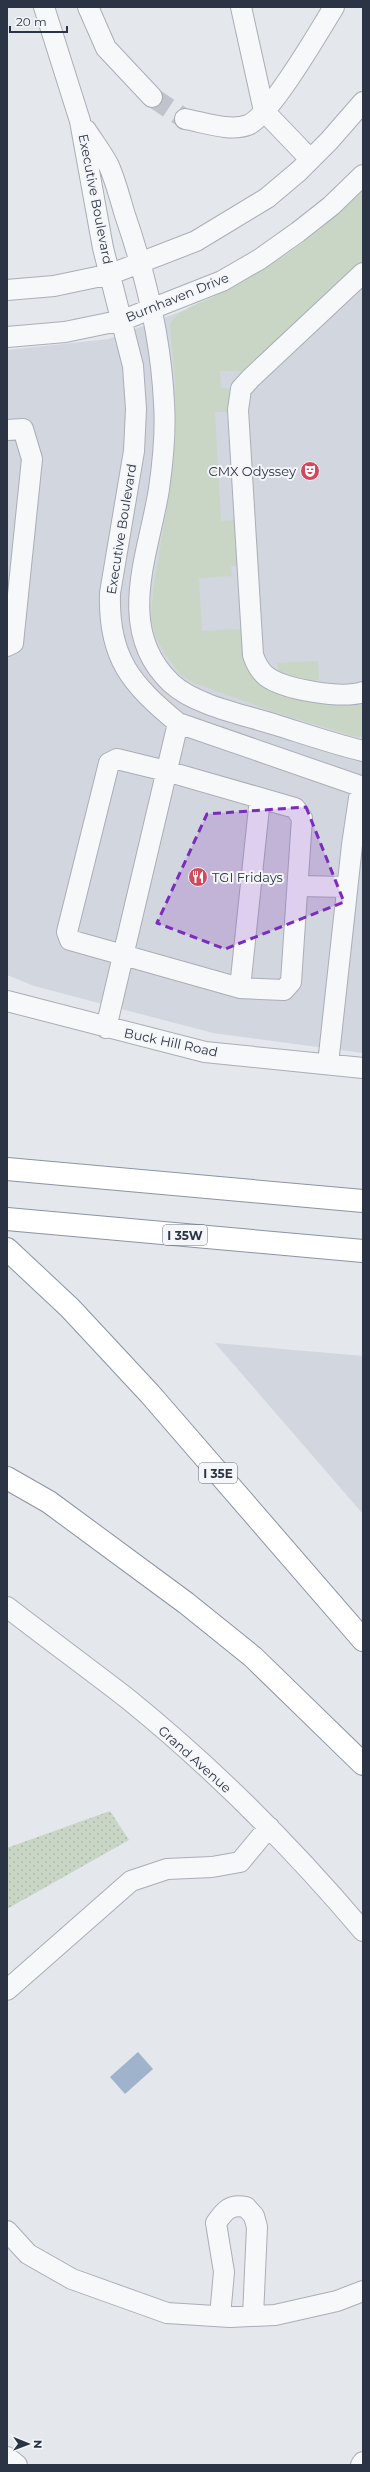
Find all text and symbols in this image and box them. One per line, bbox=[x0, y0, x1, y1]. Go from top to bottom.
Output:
scale bar bbox=[10, 8, 67, 34]
text: 20 m bbox=[16, 14, 47, 29]
street label: Executive Boulevard bbox=[76, 133, 116, 265]
street label: Burnhaven Drive bbox=[123, 269, 231, 325]
theatre icon: CMX Odyssey bbox=[299, 460, 321, 482]
street label: Executive Boulevard bbox=[103, 462, 139, 596]
place label: CMX Odyssey bbox=[209, 463, 297, 479]
restaurant icon: TGI Fridays bbox=[187, 866, 209, 888]
place label: TGI Fridays bbox=[212, 869, 283, 885]
street label: Buck Hill Road bbox=[123, 1024, 219, 1060]
road number: I 35W bbox=[163, 1225, 207, 1245]
road number: I 35E bbox=[199, 1463, 237, 1483]
street label: Grand Avenue bbox=[155, 1722, 235, 1796]
north arrow bbox=[8, 2424, 48, 2464]
text: N bbox=[31, 2440, 45, 2449]

